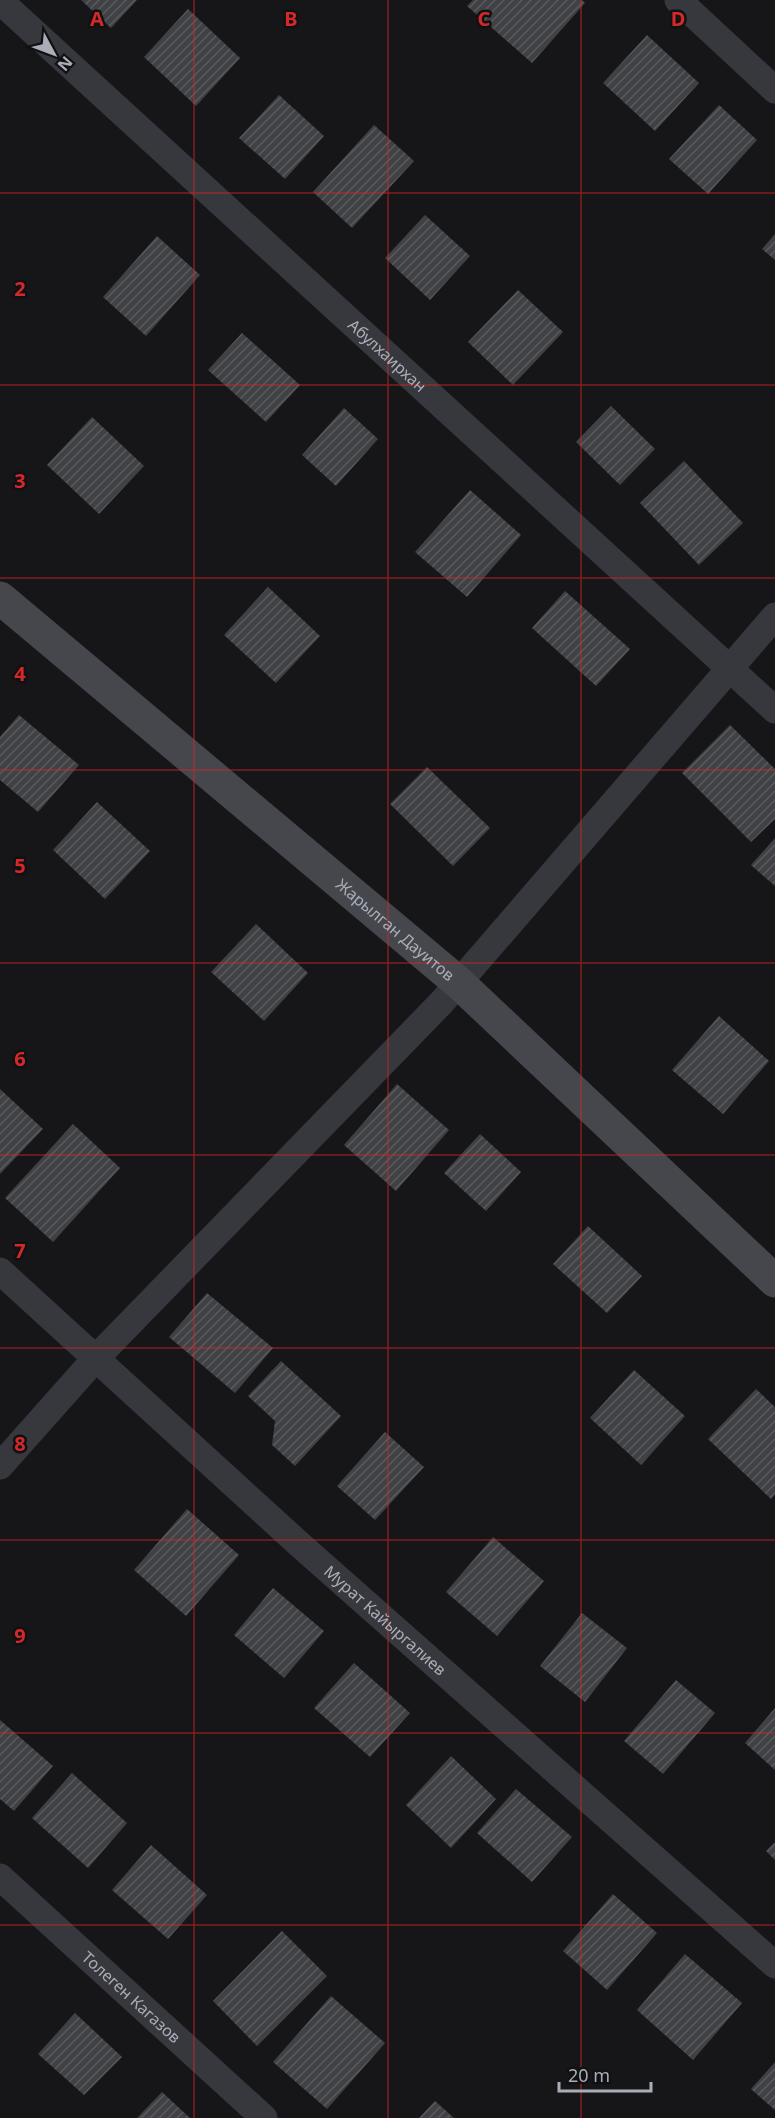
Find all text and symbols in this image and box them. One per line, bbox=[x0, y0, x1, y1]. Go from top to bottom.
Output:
text: A bbox=[90, 5, 104, 32]
text: B bbox=[284, 5, 298, 32]
text: C bbox=[478, 5, 491, 32]
text: D bbox=[671, 5, 685, 32]
north arrow bbox=[24, 24, 84, 84]
text: N bbox=[53, 52, 78, 76]
text: 2 bbox=[14, 275, 26, 302]
street label: Абулхаирхан bbox=[343, 314, 431, 397]
text: 3 bbox=[14, 467, 26, 494]
text: 4 bbox=[14, 660, 26, 687]
text: 5 bbox=[14, 852, 26, 879]
street label: Жарылган Дауитов bbox=[331, 873, 459, 986]
text: 6 bbox=[14, 1045, 26, 1072]
text: 7 bbox=[14, 1237, 26, 1264]
text: 8 bbox=[14, 1430, 26, 1457]
street label: Мурат Кайыргалиев bbox=[319, 1560, 451, 1680]
text: 9 bbox=[14, 1622, 26, 1649]
street label: Толеген Кагазов bbox=[77, 1946, 186, 2048]
scale bar bbox=[559, 2055, 650, 2093]
text: 20 m bbox=[568, 2063, 610, 2087]

